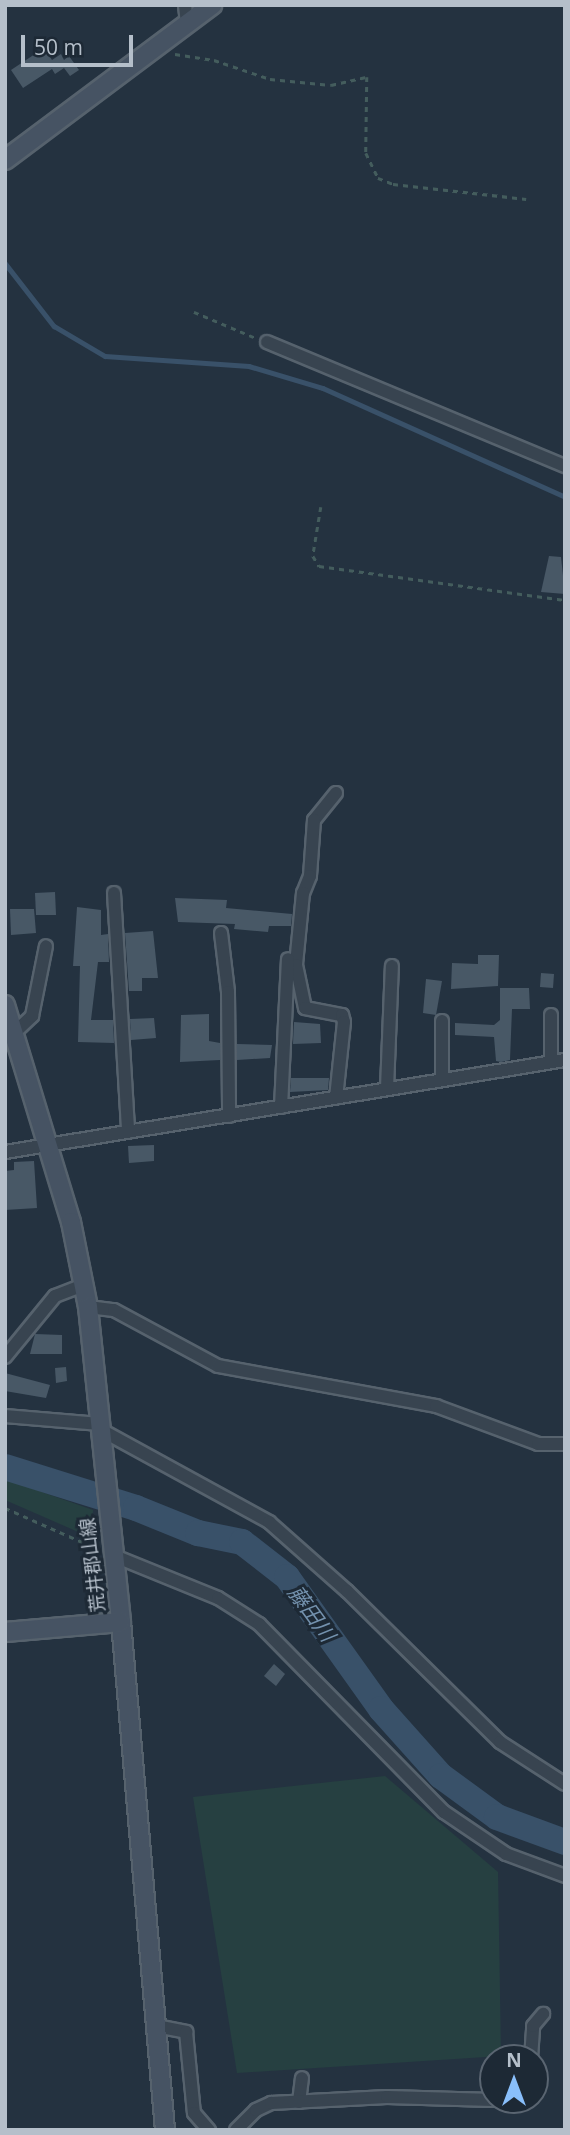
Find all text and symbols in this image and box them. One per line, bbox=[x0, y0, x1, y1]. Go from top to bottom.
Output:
scale bar bbox=[24, 21, 136, 65]
text: 50 m bbox=[34, 33, 83, 61]
street label: 荒井郡山線 bbox=[76, 1516, 110, 1614]
water label: 藤田川 bbox=[283, 1580, 341, 1646]
north arrow bbox=[479, 2044, 549, 2114]
text: N bbox=[506, 2047, 522, 2073]

